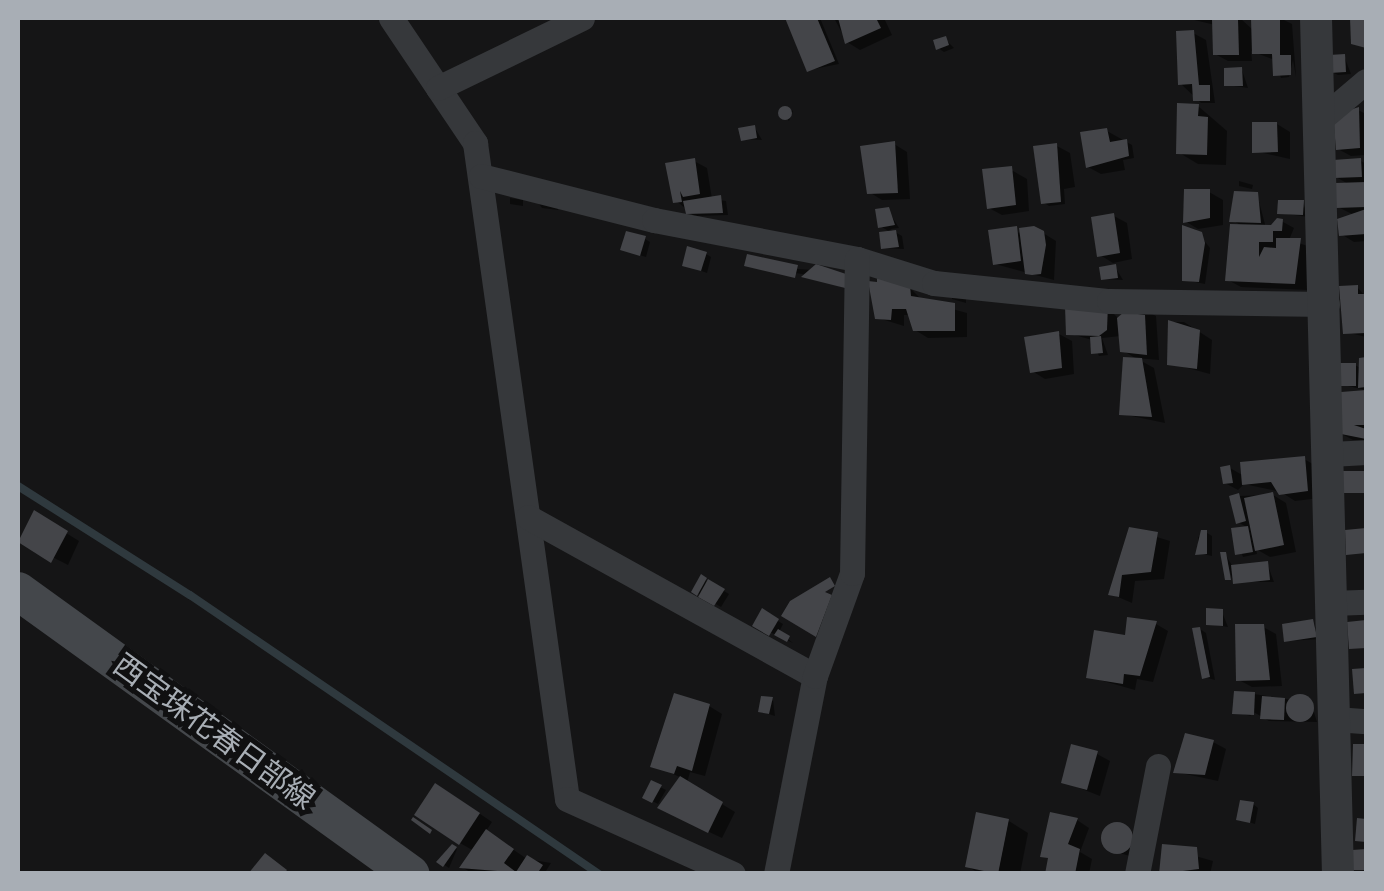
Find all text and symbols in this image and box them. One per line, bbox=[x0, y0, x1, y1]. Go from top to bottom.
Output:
street label: 西宝珠花春日部線 bbox=[106, 647, 322, 817]

